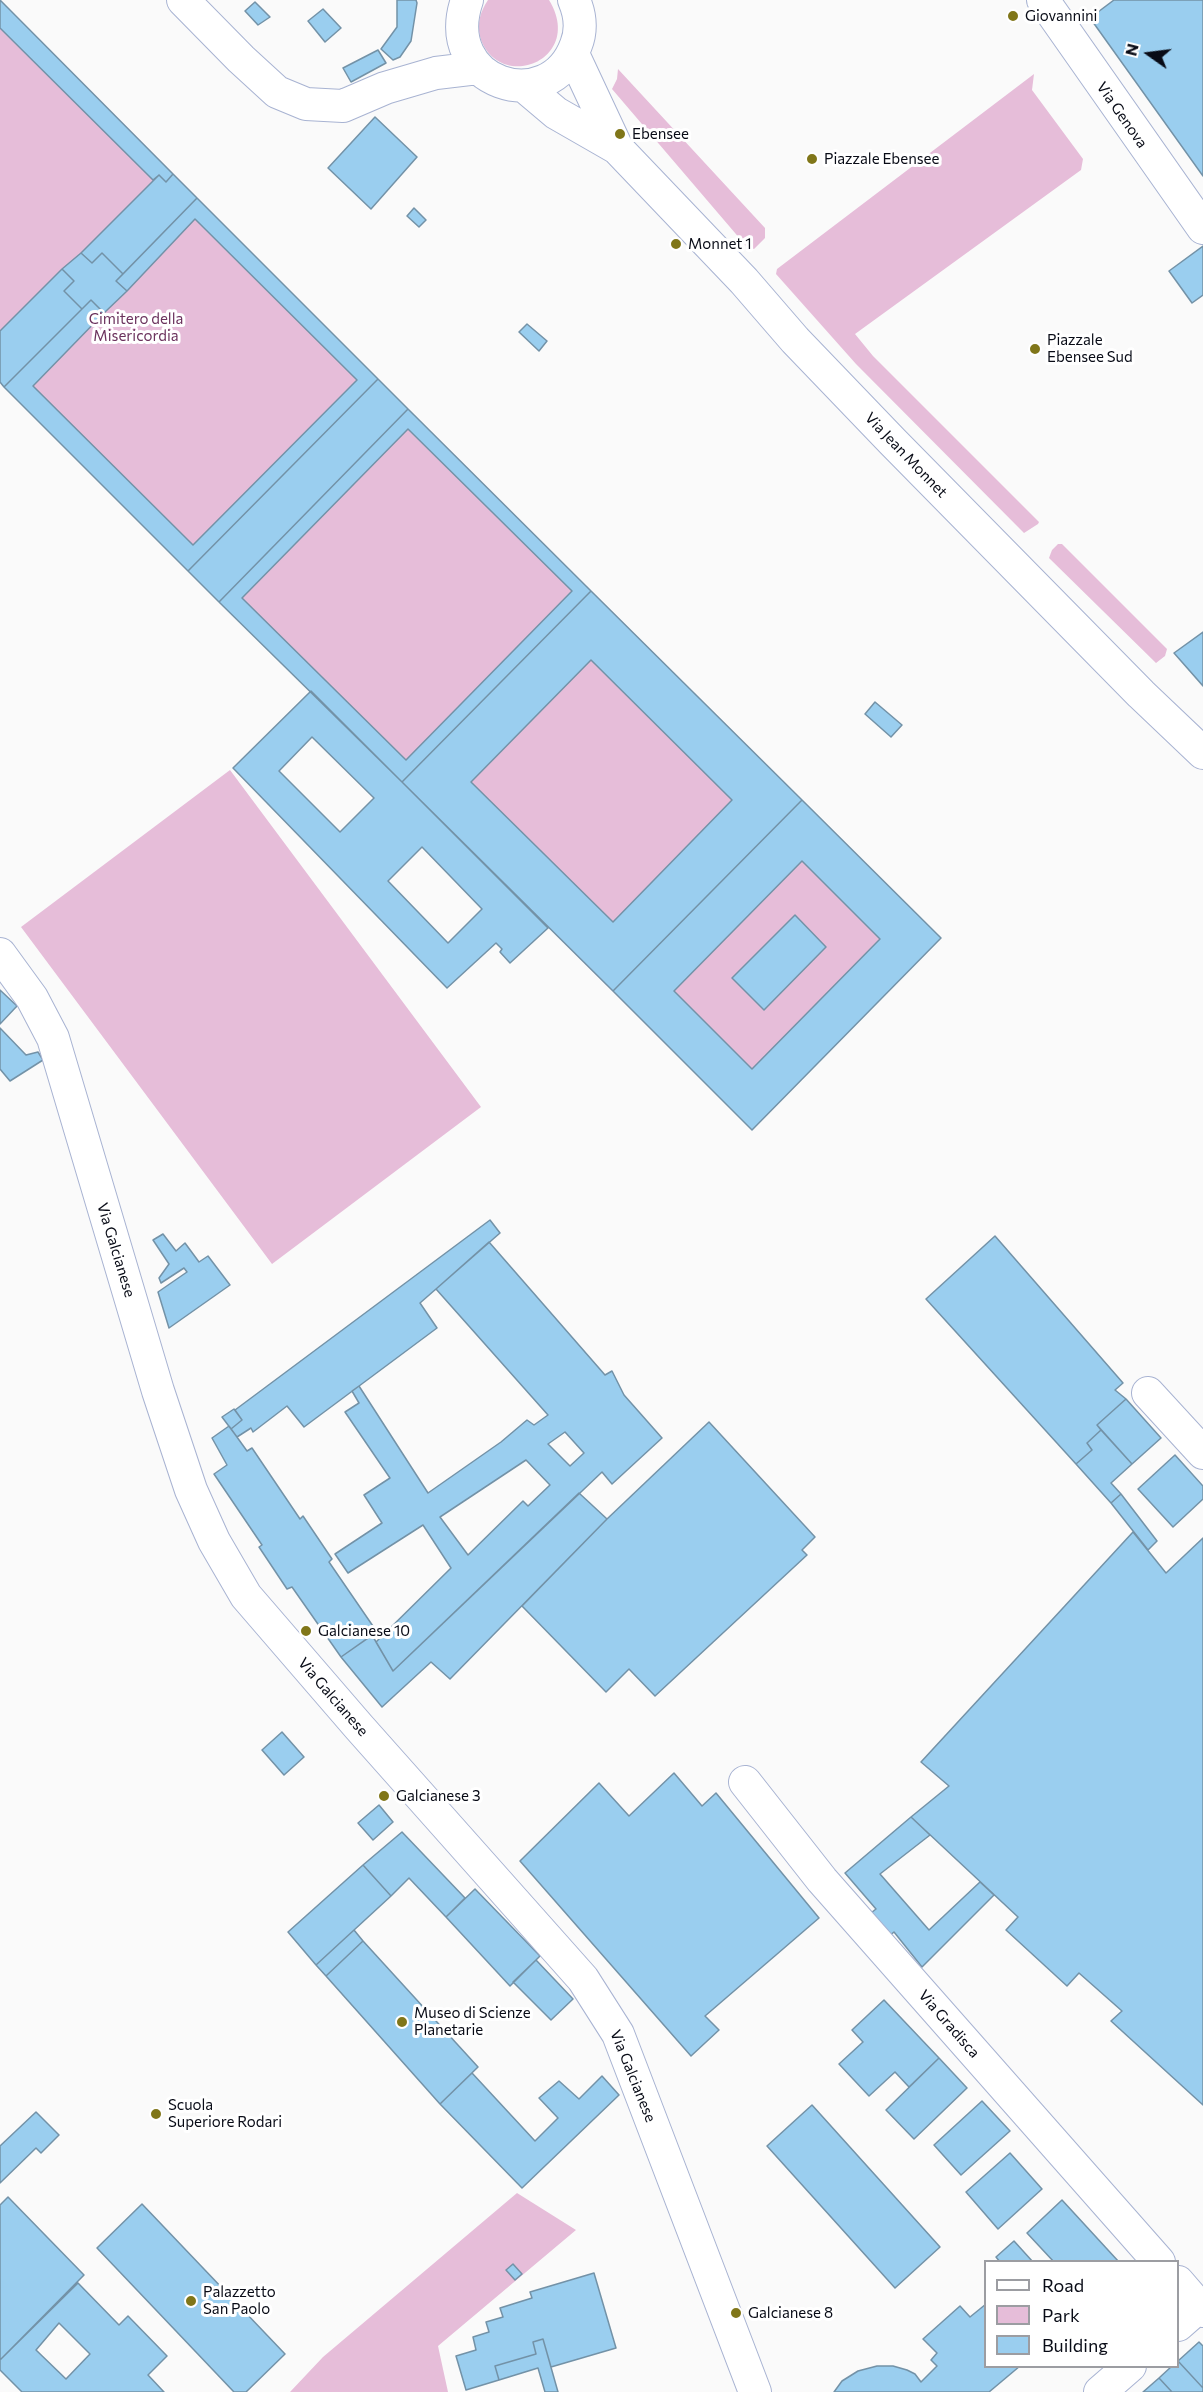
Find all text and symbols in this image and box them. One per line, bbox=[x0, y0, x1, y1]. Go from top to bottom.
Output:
place label: Giovannini bbox=[1025, 7, 1097, 25]
marker: Giovannini bbox=[1006, 9, 1020, 23]
north arrow bbox=[1119, 24, 1179, 84]
text: N bbox=[1120, 41, 1142, 58]
street label: Via Genova bbox=[1093, 79, 1151, 151]
place label: Ebensee bbox=[632, 125, 689, 143]
marker: Ebensee bbox=[613, 127, 627, 141]
place label: Piazzale Ebensee bbox=[824, 150, 939, 168]
marker: Piazzale Ebensee bbox=[805, 152, 819, 166]
place label: Monnet 1 bbox=[688, 235, 752, 253]
marker: Monnet 1 bbox=[669, 237, 683, 251]
park label: Cimitero della Misericordia bbox=[89, 310, 183, 345]
place label: Piazzale Ebensee Sud bbox=[1047, 331, 1133, 366]
marker: Piazzale Ebensee Sud bbox=[1028, 342, 1042, 356]
street label: Via Jean Monnet bbox=[861, 409, 951, 501]
street label: Via Galcianese bbox=[93, 1201, 139, 1299]
place label: Galcianese 10 bbox=[318, 1622, 410, 1640]
marker: Galcianese 10 bbox=[299, 1624, 313, 1638]
street label: Via Galcianese bbox=[294, 1654, 372, 1740]
place label: Galcianese 3 bbox=[396, 1787, 480, 1805]
marker: Galcianese 3 bbox=[377, 1789, 391, 1803]
street label: Via Gradisca bbox=[915, 1986, 983, 2062]
place label: Museo di Scienze Planetarie bbox=[414, 2004, 531, 2039]
marker: Museo di Scienze Planetarie bbox=[395, 2015, 409, 2029]
street label: Via Galcianese bbox=[606, 2027, 660, 2125]
place label: Scuola Superiore Rodari bbox=[168, 2096, 282, 2131]
marker: Scuola Superiore Rodari bbox=[149, 2107, 163, 2121]
legend bbox=[984, 2260, 1179, 2368]
text: Road bbox=[1042, 2274, 1084, 2296]
place label: Palazzetto San Paolo bbox=[203, 2283, 276, 2318]
marker: Palazzetto San Paolo bbox=[184, 2294, 198, 2308]
place label: Galcianese 8 bbox=[748, 2304, 833, 2322]
text: Park bbox=[1042, 2304, 1080, 2326]
marker: Galcianese 8 bbox=[729, 2306, 743, 2320]
text: Building bbox=[1042, 2334, 1108, 2356]

